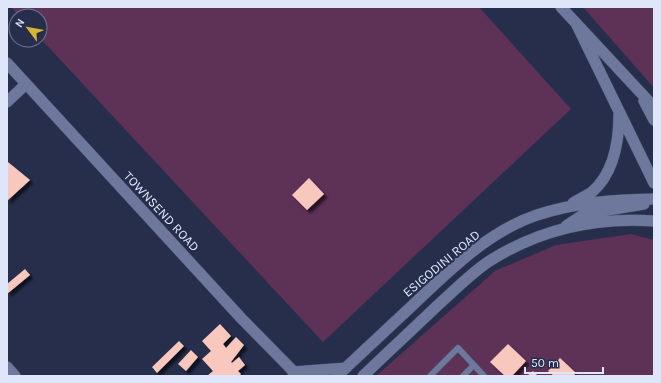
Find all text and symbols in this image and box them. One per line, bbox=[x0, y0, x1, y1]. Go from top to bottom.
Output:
north arrow bbox=[8, 8, 48, 48]
text: N bbox=[12, 16, 28, 30]
street label: TOWNSEND ROAD bbox=[121, 168, 202, 254]
street label: ESIGODINI ROAD bbox=[400, 227, 483, 300]
scale bar bbox=[525, 349, 603, 375]
text: 50 m bbox=[531, 356, 559, 370]

